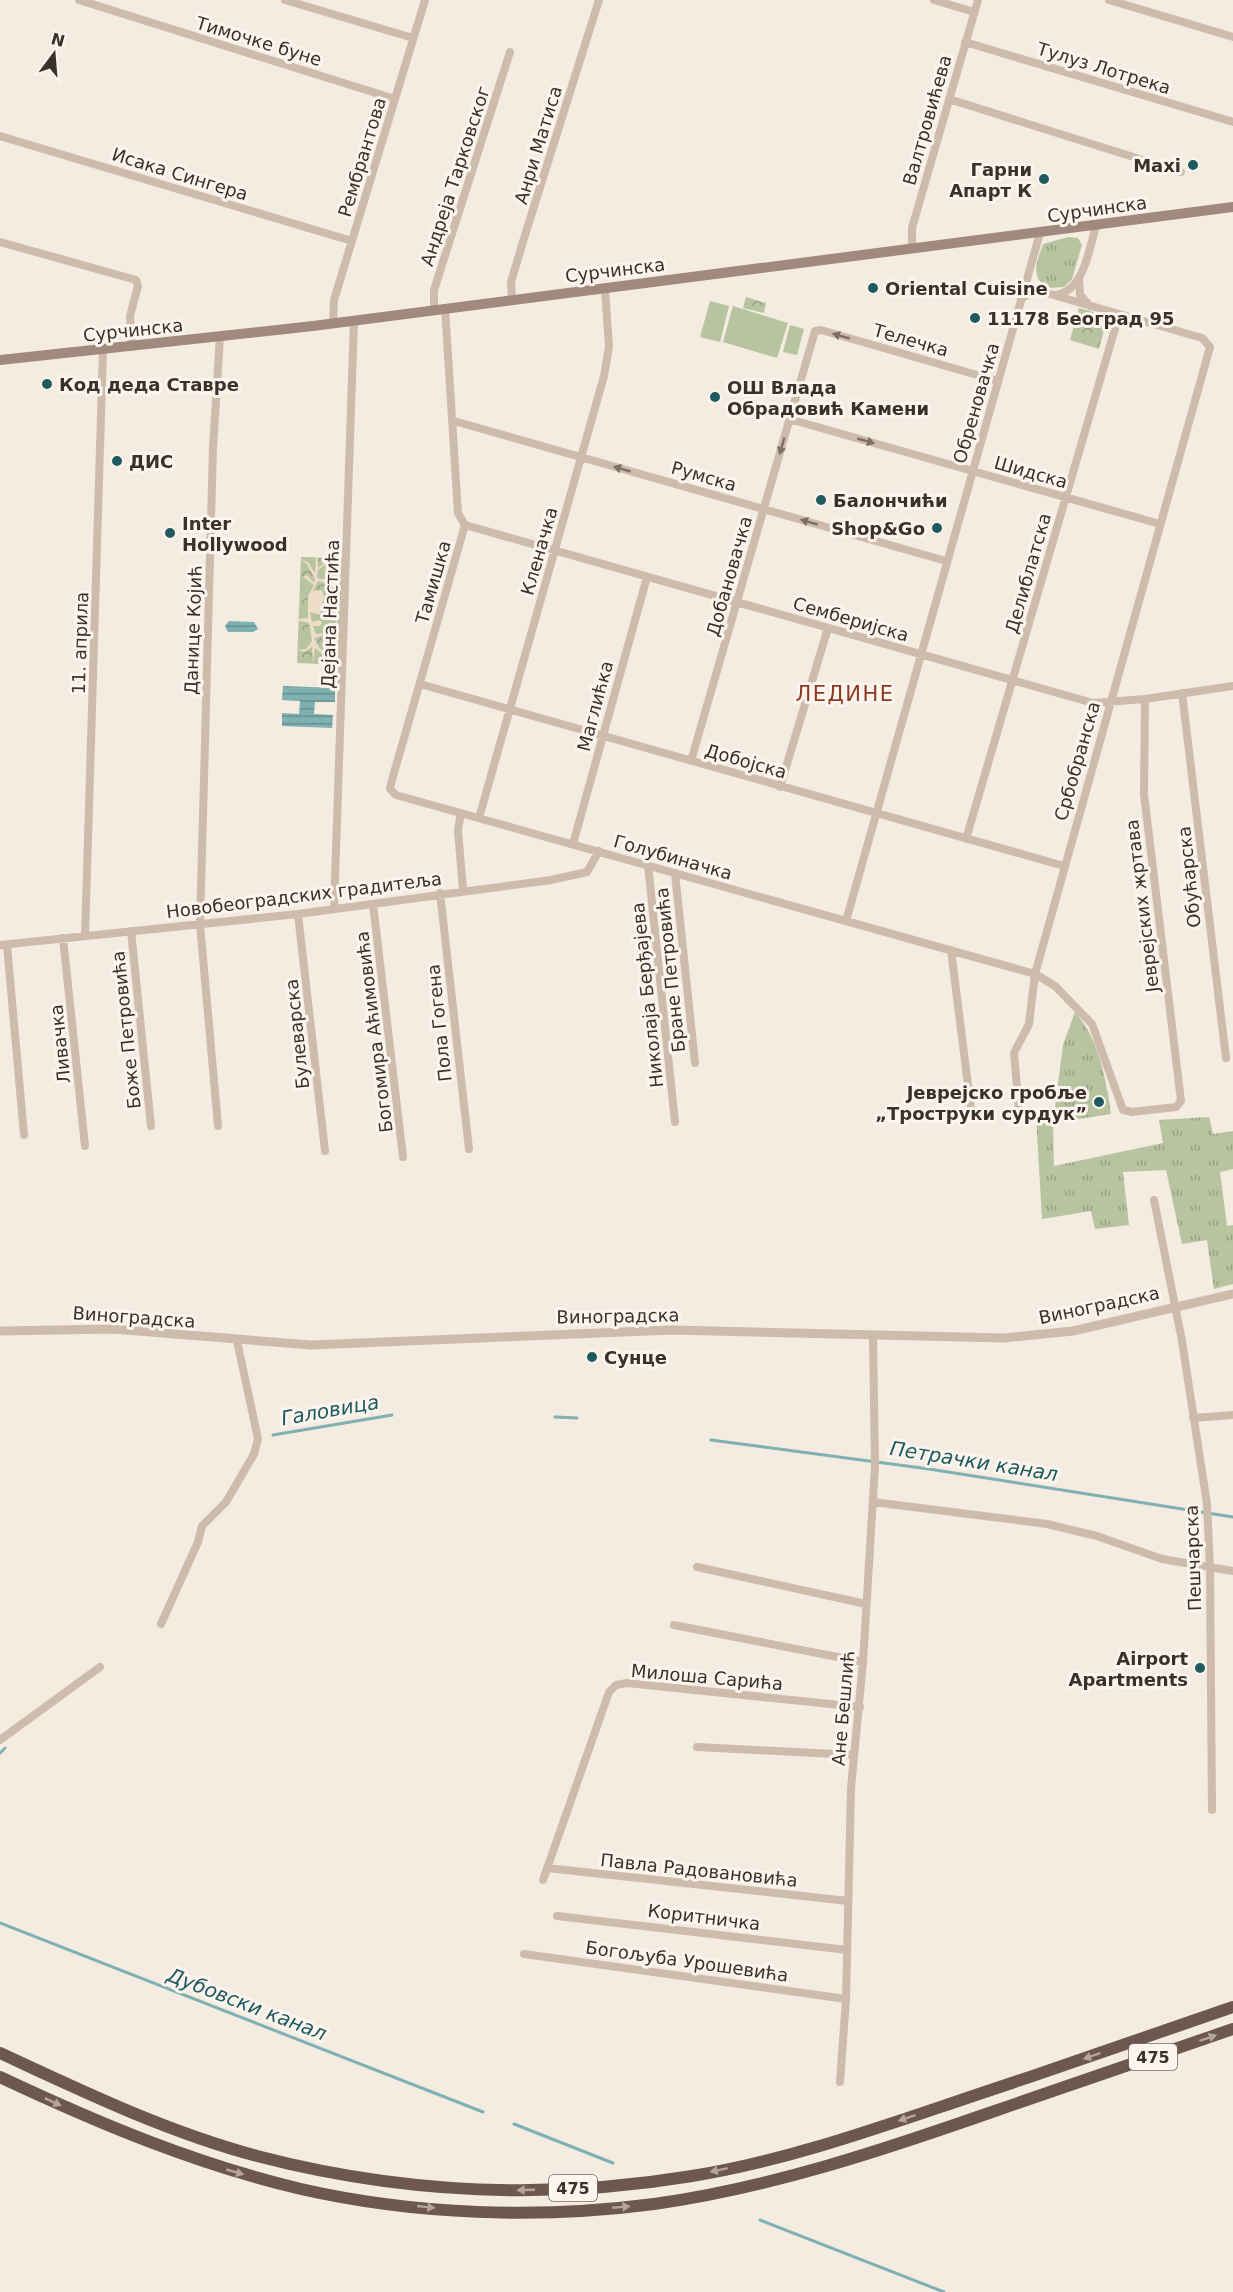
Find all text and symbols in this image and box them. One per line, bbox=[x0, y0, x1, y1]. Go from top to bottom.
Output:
street label: Тимочке буне bbox=[193, 12, 324, 70]
north arrow bbox=[24, 24, 84, 84]
text: N bbox=[49, 29, 67, 51]
street label: Тулуз Лотрека bbox=[1034, 37, 1173, 98]
street label: Валтровићева bbox=[898, 52, 956, 188]
street label: Андреја Тарковског bbox=[416, 83, 494, 269]
street label: Анри Матиса bbox=[510, 83, 566, 207]
street label: Рембрантова bbox=[334, 95, 390, 219]
street label: Исака Сингера bbox=[109, 143, 251, 205]
place label: Maxi bbox=[1133, 155, 1181, 176]
marker: Maxi bbox=[1186, 158, 1200, 172]
place label: Гарни Апарт К bbox=[949, 159, 1032, 201]
marker: Гарни Апарт К bbox=[1037, 172, 1051, 186]
street label: Сурчинска bbox=[1046, 192, 1148, 226]
street label: Сурчинска bbox=[564, 253, 666, 287]
place label: Oriental Cuisine bbox=[885, 278, 1048, 299]
marker: Oriental Cuisine bbox=[866, 281, 880, 295]
place label: 11178 Београд 95 bbox=[987, 308, 1174, 329]
marker: 11178 Београд 95 bbox=[968, 311, 982, 325]
street label: Сурчинска bbox=[82, 314, 184, 346]
street label: Телечка bbox=[870, 319, 951, 361]
one-way arrow bbox=[831, 331, 849, 340]
street label: Обреновачка bbox=[949, 340, 1003, 466]
place label: Код деда Ставре bbox=[59, 374, 239, 395]
marker: Код деда Ставре bbox=[40, 377, 54, 391]
place label: ОШ Влада Обрадовић Камени bbox=[727, 377, 929, 419]
marker: ОШ Влада Обрадовић Камени bbox=[708, 390, 722, 404]
one-way arrow bbox=[777, 437, 786, 455]
one-way arrow bbox=[857, 437, 875, 446]
place label: ДИС bbox=[129, 451, 173, 472]
street label: Шидска bbox=[992, 452, 1070, 492]
marker: ДИС bbox=[110, 454, 124, 468]
street label: Румска bbox=[669, 457, 739, 495]
one-way arrow bbox=[613, 463, 631, 473]
place label: Балончићи bbox=[833, 490, 948, 511]
marker: Балончићи bbox=[814, 493, 828, 507]
street label: Кленачка bbox=[516, 505, 562, 597]
street label: Делиблатска bbox=[1001, 510, 1055, 636]
place label: Inter Hollywood bbox=[182, 513, 288, 555]
street label: Добановачка bbox=[702, 513, 756, 639]
one-way arrow bbox=[800, 517, 818, 526]
place label: Shop&Go bbox=[831, 518, 925, 539]
marker: Shop&Go bbox=[930, 521, 944, 535]
marker: Inter Hollywood bbox=[163, 526, 177, 540]
street label: Тамишка bbox=[411, 538, 455, 627]
street label: Дејана Настића bbox=[317, 539, 343, 689]
street label: Данице Којић bbox=[180, 565, 206, 695]
street label: 11. априла bbox=[68, 591, 92, 695]
street label: Семберијска bbox=[791, 592, 911, 646]
street label: Маглићка bbox=[573, 658, 617, 754]
district label: ЛЕДИНЕ bbox=[795, 682, 895, 706]
street label: Србобранска bbox=[1050, 699, 1104, 823]
street label: Добојска bbox=[703, 739, 789, 783]
street label: Јеврејских жртава bbox=[1121, 818, 1163, 995]
street label: Обућарска bbox=[1173, 825, 1205, 929]
street label: Голубиначка bbox=[611, 830, 735, 884]
street label: Новобеоградских градитеља bbox=[165, 868, 443, 922]
street label: Бране Петровића bbox=[651, 886, 689, 1054]
street label: Николаја Берђајева bbox=[627, 901, 667, 1089]
street label: Богомира Аћимовића bbox=[351, 930, 397, 1134]
street label: Боже Петровића bbox=[107, 950, 145, 1110]
street label: Пола Гогена bbox=[422, 963, 456, 1083]
street label: Булеварска bbox=[281, 978, 313, 1090]
street label: Ливачка bbox=[45, 1003, 75, 1085]
place label: Јеврејско гробље „Троструки сурдук” bbox=[875, 1082, 1087, 1124]
marker: Јеврејско гробље „Троструки сурдук” bbox=[1092, 1095, 1106, 1109]
street label: Виноградска bbox=[1037, 1282, 1161, 1328]
street label: Виноградска bbox=[72, 1302, 196, 1332]
street label: Виноградска bbox=[556, 1304, 680, 1328]
place label: Сунце bbox=[604, 1347, 667, 1368]
marker: Сунце bbox=[585, 1350, 599, 1364]
water label: Галовица bbox=[279, 1390, 381, 1430]
water label: Петрачки канал bbox=[888, 1436, 1060, 1486]
street label: Пешчарска bbox=[1181, 1505, 1205, 1611]
place label: Airport Apartments bbox=[1068, 1648, 1188, 1690]
street label: Ане Бешлић bbox=[827, 1649, 859, 1767]
street label: Милоша Сарића bbox=[630, 1660, 784, 1694]
marker: Airport Apartments bbox=[1193, 1661, 1207, 1675]
street label: Павла Радовановића bbox=[599, 1849, 799, 1891]
street label: Коритничка bbox=[646, 1900, 762, 1934]
street label: Богољуба Урошевића bbox=[584, 1936, 790, 1986]
water label: Дубовски канал bbox=[163, 1962, 330, 2046]
one-way arrow bbox=[1199, 2032, 1217, 2042]
road number: 475 bbox=[1129, 2044, 1177, 2070]
one-way arrow bbox=[1083, 2051, 1101, 2061]
one-way arrow bbox=[44, 2097, 61, 2106]
one-way arrow bbox=[898, 2114, 916, 2124]
one-way arrow bbox=[710, 2166, 728, 2176]
one-way arrow bbox=[226, 2168, 244, 2177]
road number: 475 bbox=[549, 2175, 597, 2201]
one-way arrow bbox=[516, 2186, 535, 2195]
one-way arrow bbox=[417, 2202, 436, 2212]
one-way arrow bbox=[611, 2202, 630, 2212]

